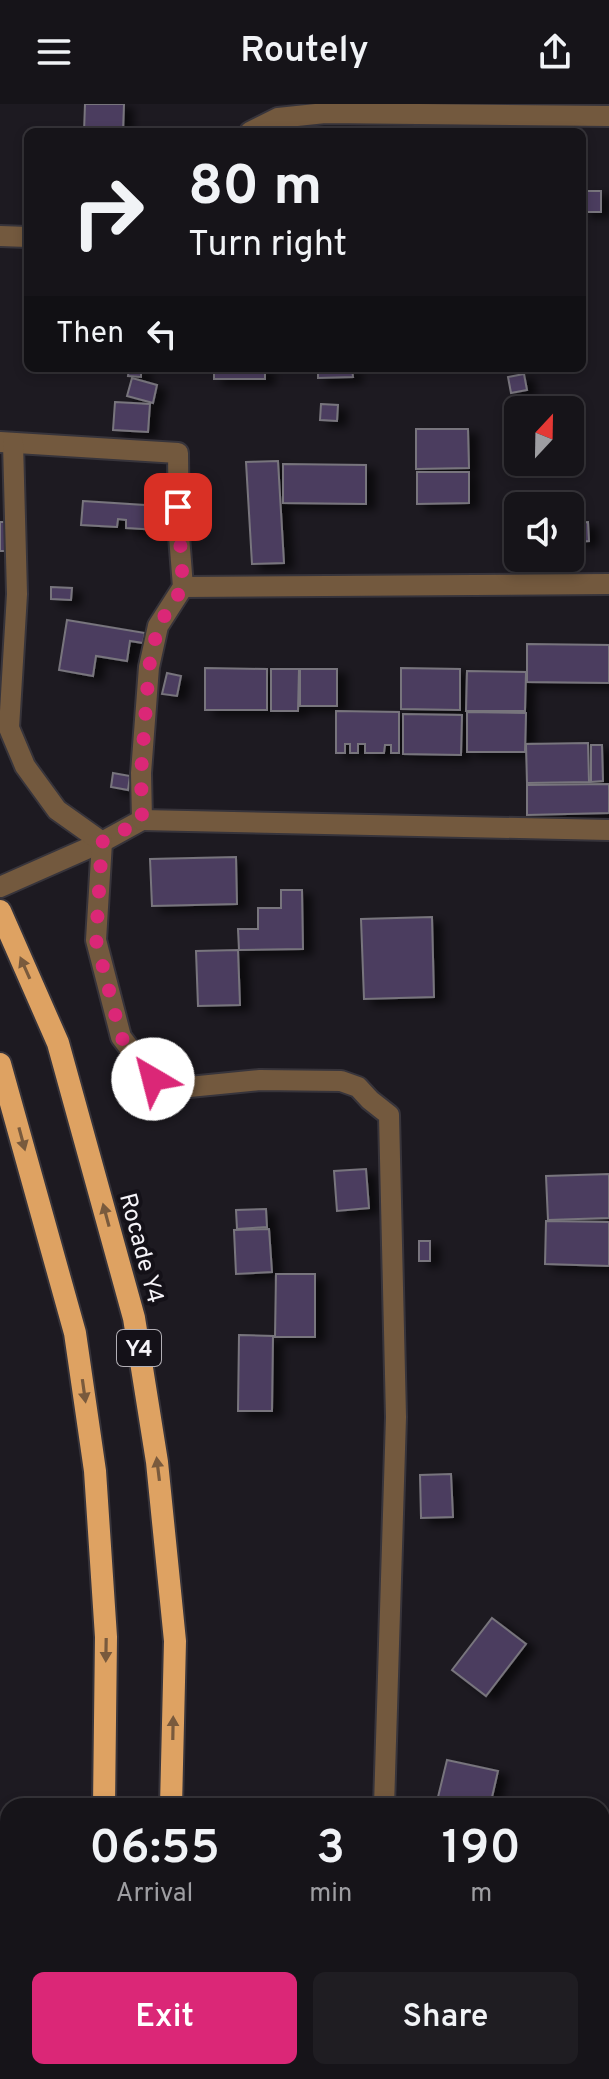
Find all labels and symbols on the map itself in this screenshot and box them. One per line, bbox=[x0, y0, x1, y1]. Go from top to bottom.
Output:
north arrow bbox=[504, 396, 584, 476]
pin bbox=[144, 473, 212, 541]
one-way arrow bbox=[19, 956, 32, 980]
position arrow bbox=[111, 1037, 195, 1121]
one-way arrow bbox=[17, 1126, 29, 1151]
street label: Rocade Y4 bbox=[111, 1190, 169, 1307]
one-way arrow bbox=[99, 1202, 111, 1227]
road number: Y4 bbox=[117, 1330, 161, 1366]
one-way arrow bbox=[78, 1379, 91, 1404]
one-way arrow bbox=[151, 1456, 164, 1481]
one-way arrow bbox=[99, 1638, 112, 1663]
one-way arrow bbox=[167, 1715, 179, 1740]

